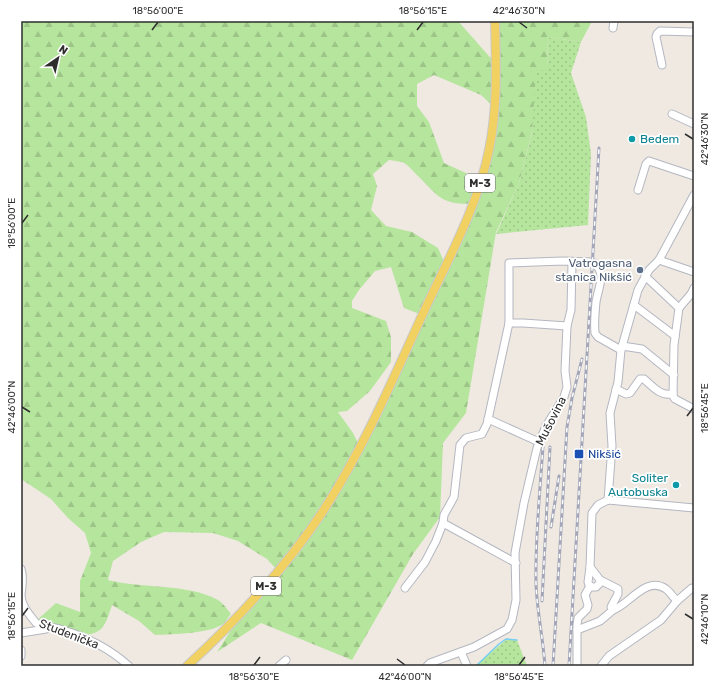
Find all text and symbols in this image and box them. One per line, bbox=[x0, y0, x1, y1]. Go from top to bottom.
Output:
text: 18°56'00"E bbox=[133, 5, 183, 17]
text: 18°56'15"E bbox=[399, 5, 447, 17]
text: 42°46'30"N bbox=[493, 5, 545, 17]
north arrow bbox=[38, 38, 78, 78]
text: N bbox=[56, 43, 70, 58]
text: 42°46'30"N bbox=[699, 113, 711, 165]
place label: Bedem bbox=[640, 132, 679, 146]
marker: Bedem bbox=[627, 134, 637, 144]
road number: M-3 bbox=[465, 174, 495, 192]
text: 18°56'00"E bbox=[6, 198, 18, 248]
place label: Vatrogasna stanica Nikšić bbox=[555, 256, 632, 284]
marker: Vatrogasna stanica Nikšić bbox=[635, 265, 645, 275]
text: 42°46'00"N bbox=[6, 380, 18, 433]
text: 18°56'45"E bbox=[699, 383, 711, 433]
street label: Mušovina bbox=[533, 394, 569, 448]
place label: Nikšić bbox=[588, 447, 621, 461]
marker: Nikšić bbox=[573, 448, 585, 460]
place label: Soliter Autobuska bbox=[608, 471, 668, 499]
marker: Soliter Autobuska bbox=[671, 480, 681, 490]
road number: M-3 bbox=[251, 577, 281, 595]
text: 18°56'15"E bbox=[6, 592, 18, 640]
text: 42°46'10"N bbox=[699, 594, 711, 644]
street label: Studenička bbox=[37, 616, 101, 652]
text: 18°56'30"E bbox=[229, 671, 279, 683]
text: 42°46'00"N bbox=[379, 671, 432, 683]
text: 18°56'45"E bbox=[494, 671, 544, 683]

